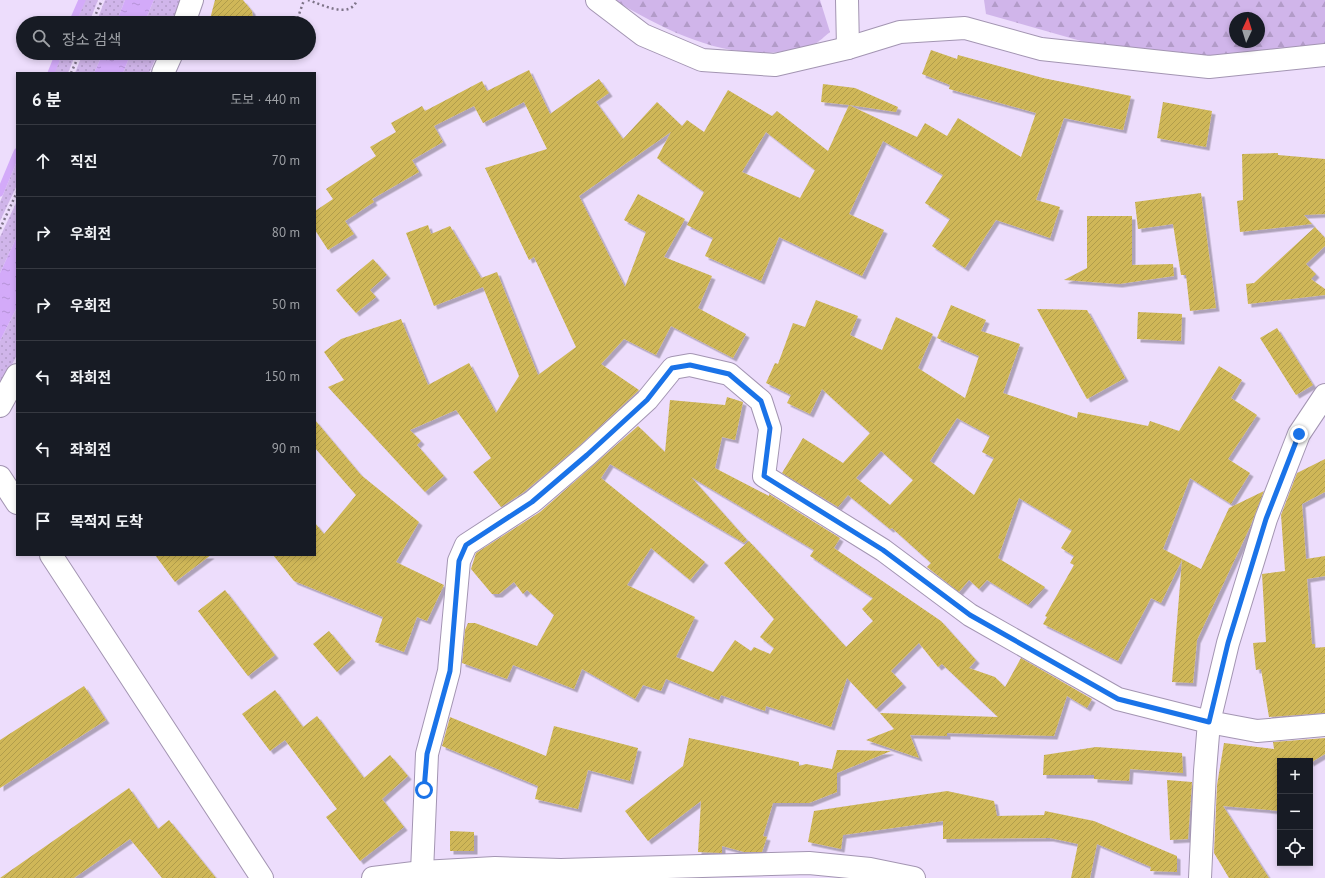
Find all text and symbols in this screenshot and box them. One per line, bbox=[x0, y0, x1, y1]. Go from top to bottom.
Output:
north arrow bbox=[1229, 12, 1265, 48]
search box bbox=[16, 16, 316, 60]
icon: search bbox=[30, 27, 52, 49]
text: 장소 검색 bbox=[62, 30, 121, 49]
text: 6 분 bbox=[32, 89, 62, 111]
text: 도보 · 440 m bbox=[230, 91, 300, 108]
icon: ahead bbox=[32, 150, 54, 172]
text: 직진 bbox=[70, 152, 98, 171]
text: 70 m bbox=[272, 152, 300, 169]
icon: right bbox=[32, 222, 54, 244]
text: 우회전 bbox=[70, 224, 111, 243]
text: 80 m bbox=[272, 224, 300, 241]
icon: right bbox=[32, 294, 54, 316]
text: 우회전 bbox=[70, 296, 111, 315]
text: 50 m bbox=[272, 296, 300, 313]
icon: left bbox=[32, 366, 54, 388]
text: 좌회전 bbox=[70, 368, 111, 387]
text: 150 m bbox=[265, 368, 300, 385]
route end bbox=[1290, 425, 1308, 443]
icon: left bbox=[32, 438, 54, 460]
text: 좌회전 bbox=[70, 440, 111, 459]
text: 90 m bbox=[272, 440, 300, 457]
icon: arrive bbox=[32, 510, 54, 532]
text: 목적지 도착 bbox=[70, 512, 143, 531]
map controls bbox=[1277, 758, 1313, 866]
button: + bbox=[1277, 758, 1313, 794]
route start bbox=[415, 781, 433, 799]
button: − bbox=[1277, 794, 1313, 830]
button: locate bbox=[1277, 830, 1313, 866]

